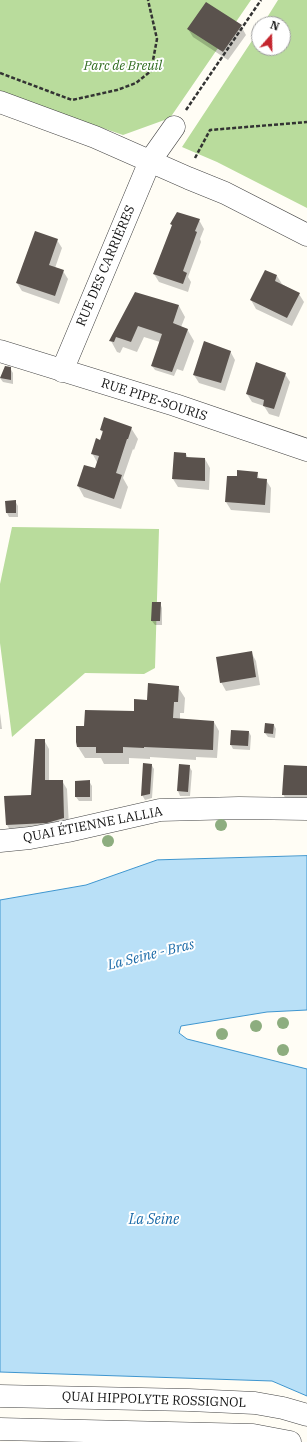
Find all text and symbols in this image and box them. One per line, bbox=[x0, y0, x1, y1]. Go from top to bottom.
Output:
north arrow bbox=[251, 16, 291, 56]
text: N bbox=[268, 18, 281, 34]
park label: Parc de Breuil bbox=[84, 58, 162, 74]
street label: RUE DES CARRIÈRES bbox=[73, 203, 139, 329]
street label: RUE PIPE-SOURIS bbox=[99, 376, 209, 424]
street label: QUAI ÉTIENNE LALLIA bbox=[22, 804, 164, 846]
water label: La Seine - Bras bbox=[106, 936, 196, 974]
water label: La Seine bbox=[129, 1212, 179, 1228]
street label: QUAI HIPPOLYTE ROSSIGNOL bbox=[62, 1389, 246, 1411]

